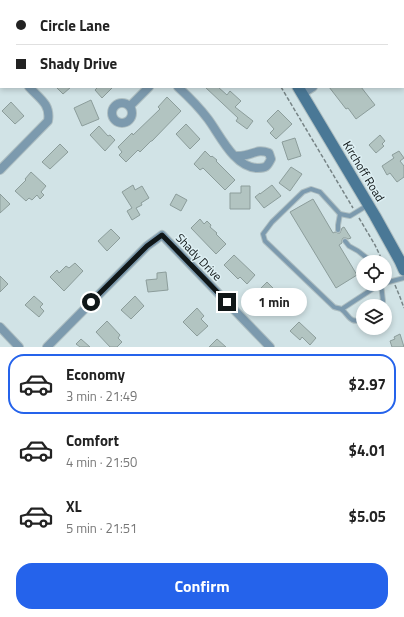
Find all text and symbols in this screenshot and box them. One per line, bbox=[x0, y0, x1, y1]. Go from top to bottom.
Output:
text: Circle Lane bbox=[40, 14, 110, 37]
text: Shady Drive bbox=[40, 52, 117, 75]
street label: Kirchoff Road bbox=[338, 137, 390, 205]
street label: Shady Drive bbox=[171, 229, 227, 285]
map controls bbox=[356, 255, 392, 335]
button: locate bbox=[356, 255, 392, 291]
callout: 1 min bbox=[241, 288, 307, 316]
text: 1 min bbox=[258, 292, 290, 312]
route start bbox=[82, 293, 100, 311]
route end bbox=[218, 293, 236, 311]
button: layers bbox=[356, 299, 392, 335]
text: Economy bbox=[66, 363, 125, 386]
icon: car bbox=[18, 366, 54, 402]
text: $2.97 bbox=[349, 373, 386, 396]
text: 3 min · 21:49 bbox=[66, 386, 137, 406]
text: Comfort bbox=[66, 429, 119, 452]
icon: car bbox=[18, 432, 54, 468]
text: $4.01 bbox=[349, 439, 386, 462]
text: 4 min · 21:50 bbox=[66, 452, 137, 472]
text: XL bbox=[66, 495, 82, 518]
icon: car bbox=[18, 498, 54, 534]
text: $5.05 bbox=[349, 505, 386, 528]
text: 5 min · 21:51 bbox=[66, 518, 137, 538]
button: Confirm bbox=[16, 563, 388, 609]

